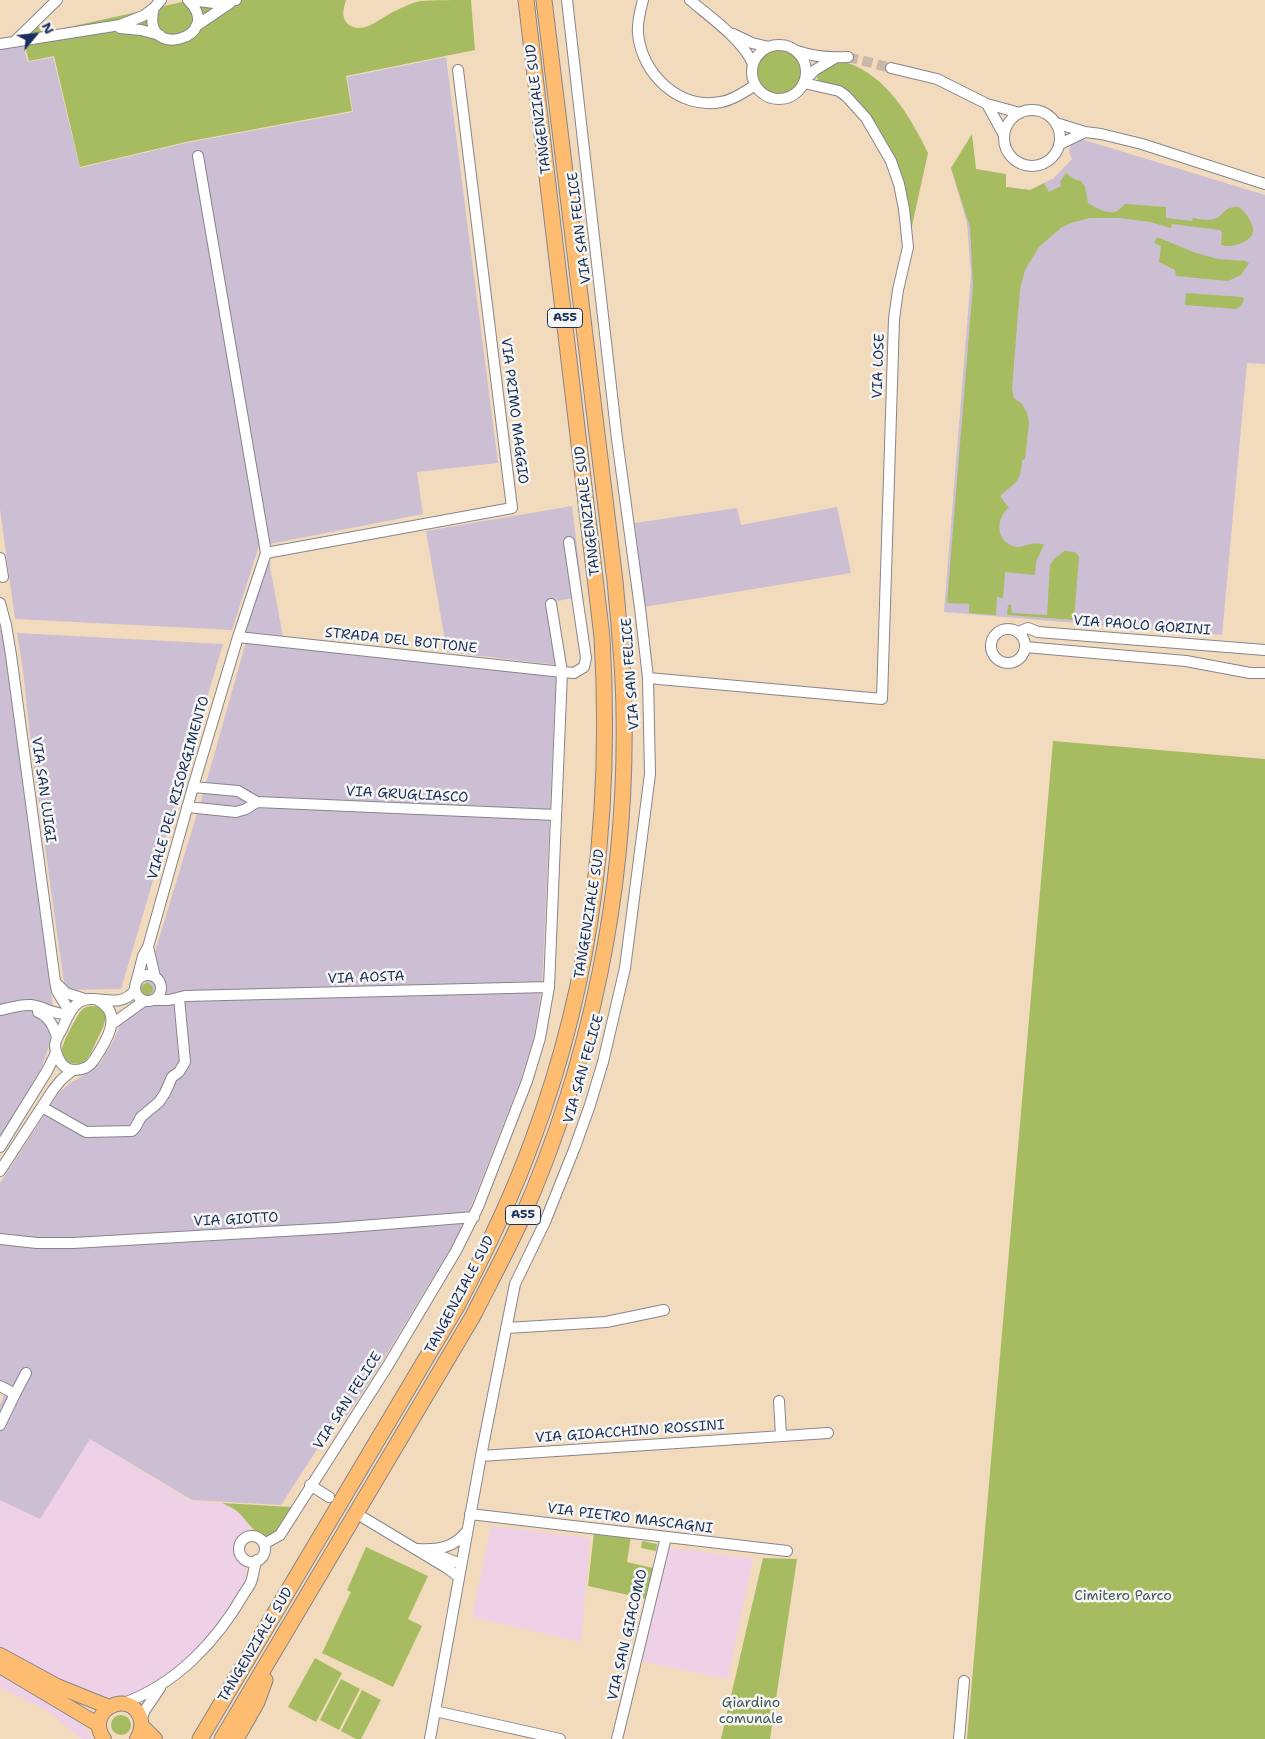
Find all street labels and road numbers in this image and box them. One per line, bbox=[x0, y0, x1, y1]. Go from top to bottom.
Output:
street label: TANGENZIALE SUD bbox=[523, 43, 555, 175]
street label: VIA SAN FELICE bbox=[565, 171, 595, 285]
road number: A55 bbox=[548, 308, 582, 328]
street label: VIA LOSE bbox=[869, 333, 889, 399]
street label: VIA PRIMO MAGGIO bbox=[497, 337, 531, 485]
street label: TANGENZIALE SUD bbox=[572, 445, 604, 577]
street label: VIA PAOLO GORINI bbox=[1073, 613, 1211, 639]
street label: VIA SAN FELICE bbox=[619, 617, 643, 731]
street label: STRADA DEL BOTTONE bbox=[324, 625, 478, 657]
street label: VIALE DEL RISORGIMENTO bbox=[145, 694, 213, 882]
street label: VIA SAN LUIGI bbox=[27, 736, 59, 844]
street label: VIA GRUGLIASCO bbox=[345, 783, 469, 807]
street label: TANGENZIALE SUD bbox=[571, 848, 609, 980]
street label: VIA AOSTA bbox=[327, 968, 405, 988]
street label: VIA SAN FELICE bbox=[560, 1013, 608, 1125]
road number: A55 bbox=[506, 1206, 540, 1224]
street label: VIA GIOTTO bbox=[193, 1209, 279, 1231]
street label: TANGENZIALE SUD bbox=[422, 1233, 498, 1357]
street label: VIA SAN FELICE bbox=[310, 1349, 386, 1453]
street label: VIA GIOACCHINO ROSSINI bbox=[535, 1417, 725, 1447]
street label: VIA PIETRO MASCAGNI bbox=[546, 1501, 714, 1537]
street label: VIA SAN GIACOMO bbox=[605, 1568, 651, 1702]
street label: TANGENZIALE SUD bbox=[215, 1585, 297, 1705]

